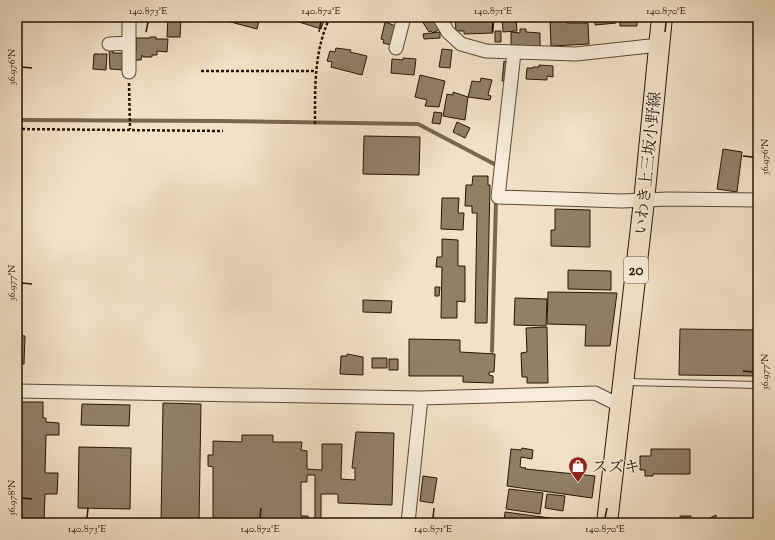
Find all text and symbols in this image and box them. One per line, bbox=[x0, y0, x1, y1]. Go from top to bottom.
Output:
text: 140.873°E bbox=[129, 4, 167, 19]
text: 140.872°E bbox=[302, 4, 340, 19]
text: 140.871°E bbox=[474, 4, 512, 19]
text: 140.870°E bbox=[646, 4, 686, 19]
text: 36.976°N bbox=[5, 49, 20, 85]
street label: いわき上三坂小野線 bbox=[631, 90, 668, 236]
text: 36.976°N bbox=[758, 139, 773, 175]
road number: 20 bbox=[624, 257, 648, 283]
text: 36.977°N bbox=[5, 265, 20, 301]
text: 36.977°N bbox=[758, 354, 773, 390]
shop icon: スズキ bbox=[567, 455, 589, 483]
place label: スズキ bbox=[592, 457, 640, 480]
text: 36.978°N bbox=[5, 480, 20, 516]
text: 140.873°E bbox=[68, 522, 106, 537]
text: 140.872°E bbox=[241, 522, 279, 537]
text: 140.871°E bbox=[414, 522, 452, 537]
text: 140.870°E bbox=[585, 522, 625, 537]

